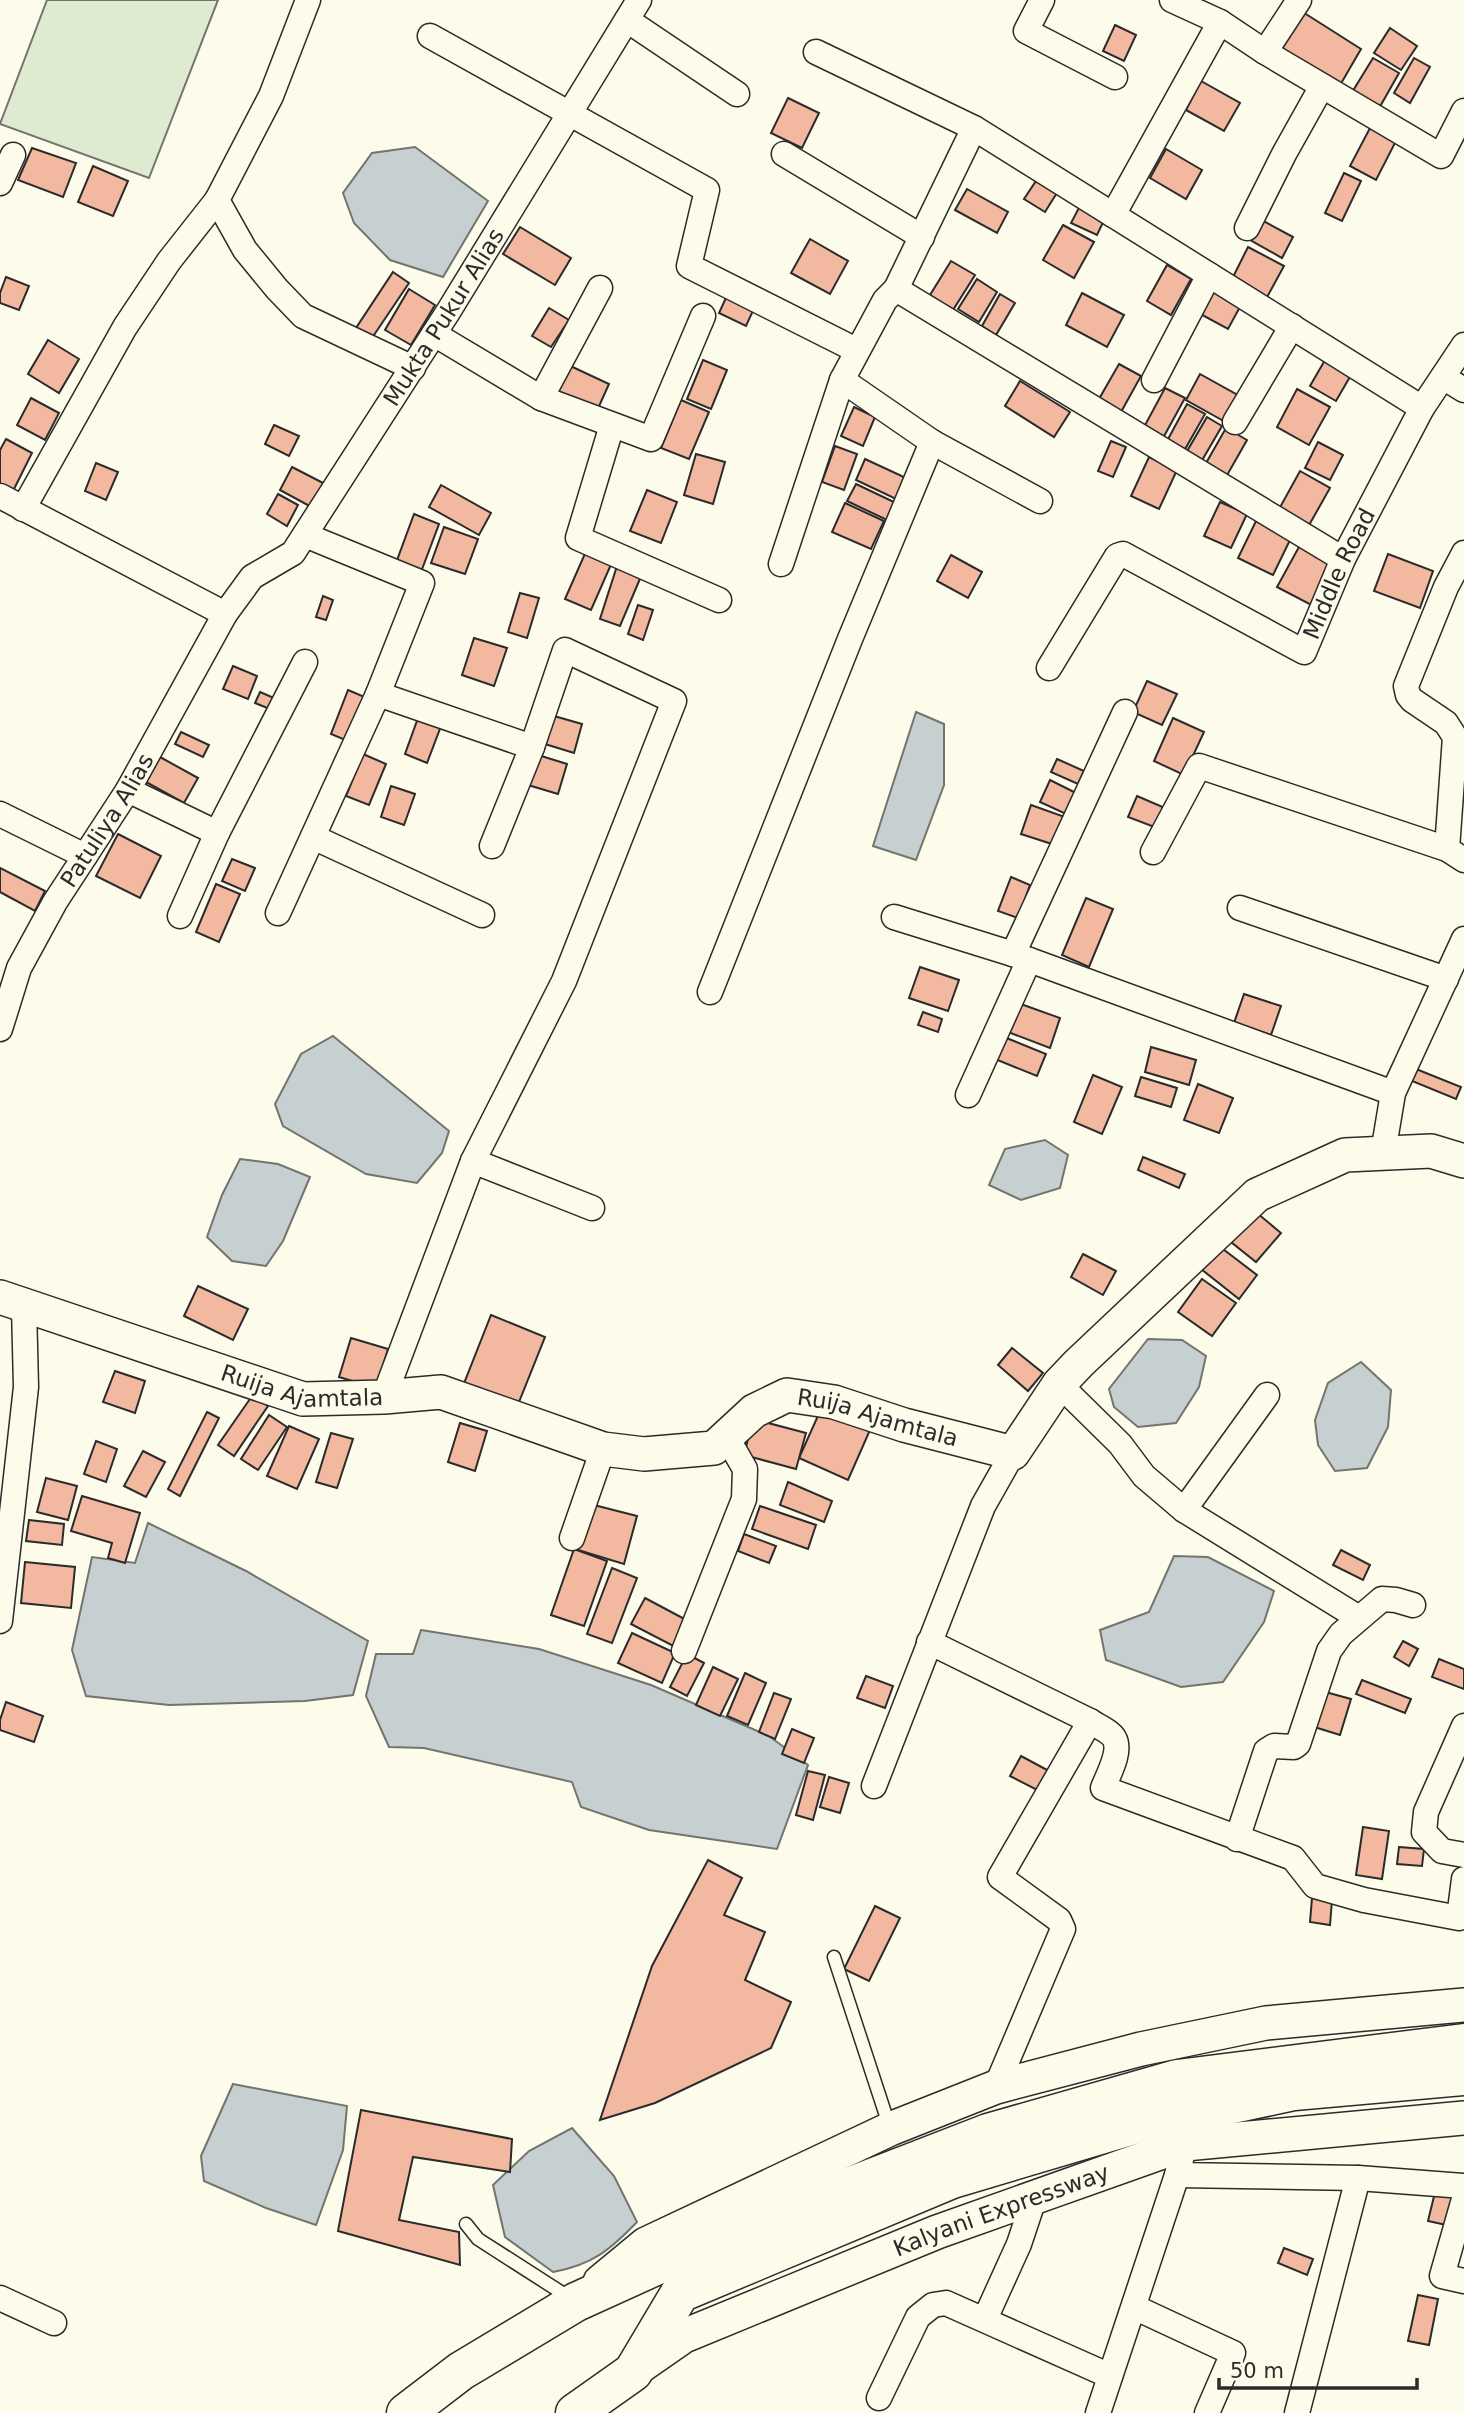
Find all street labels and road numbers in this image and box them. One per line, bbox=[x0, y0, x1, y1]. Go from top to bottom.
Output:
street label: Mukta Pukur Alias bbox=[378, 223, 509, 411]
street label: Middle Road bbox=[1298, 504, 1380, 643]
street label: Patuliya Alias bbox=[55, 749, 159, 892]
street label: Ruija Ajamtala bbox=[218, 1359, 384, 1412]
street label: Ruija Ajamtala bbox=[796, 1384, 961, 1451]
street label: Kalyani Expressway bbox=[890, 2159, 1113, 2262]

